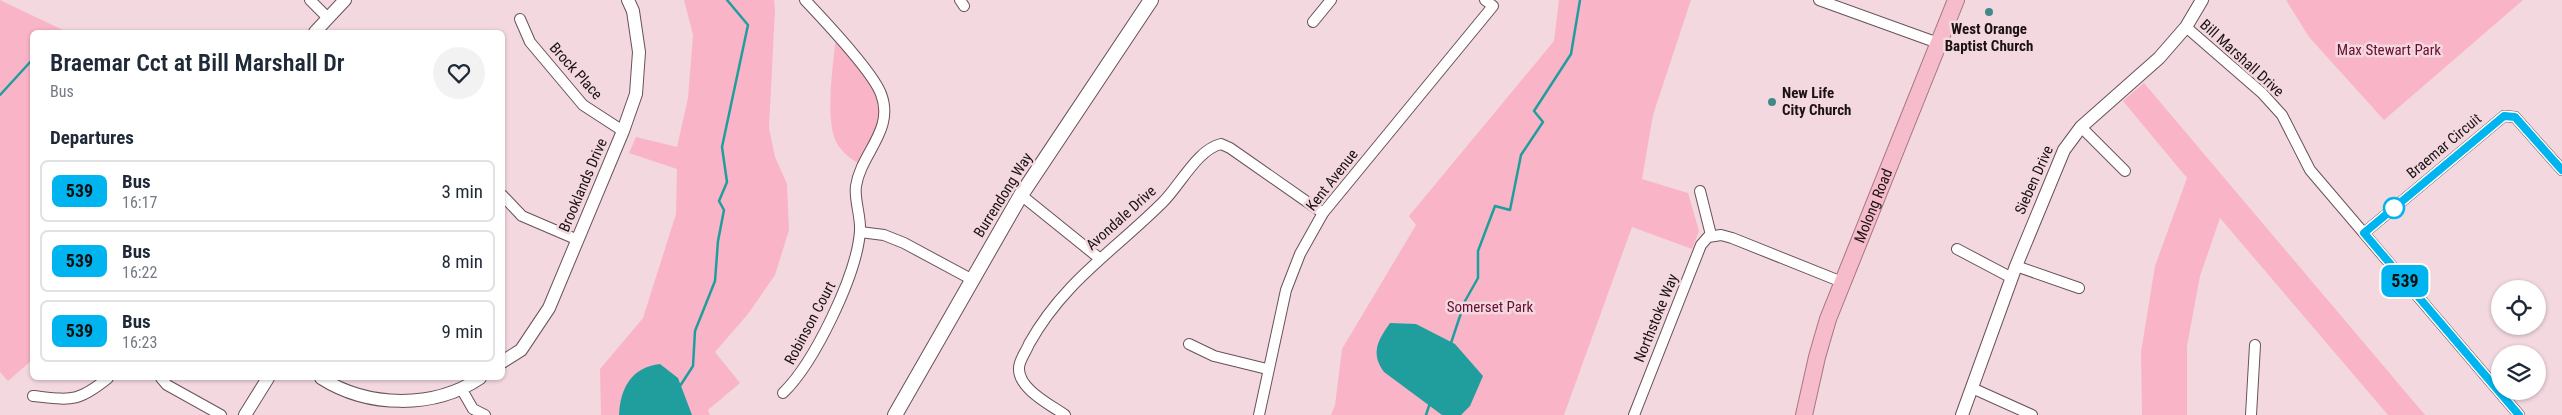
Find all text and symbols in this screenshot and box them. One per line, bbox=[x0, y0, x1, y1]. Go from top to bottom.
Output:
marker: West Orange Baptist Church bbox=[1983, 6, 1995, 18]
street label: Bill Marshall Drive bbox=[2196, 16, 2288, 100]
place label: West Orange Baptist Church bbox=[1945, 20, 2033, 55]
street label: Brock Place bbox=[546, 39, 606, 103]
park label: Max Stewart Park bbox=[2337, 41, 2441, 59]
button: heart bbox=[433, 47, 485, 99]
text: Braemar Cct at Bill Marshall Dr bbox=[50, 49, 345, 77]
text: Bus bbox=[50, 82, 74, 101]
place label: New Life City Church bbox=[1782, 84, 1851, 119]
marker: New Life City Church bbox=[1766, 96, 1778, 108]
street label: Braemar Circuit bbox=[2403, 110, 2485, 182]
text: Departures bbox=[50, 126, 134, 149]
street label: Brooklands Drive bbox=[555, 135, 611, 235]
street label: Sieben Drive bbox=[2011, 143, 2057, 217]
street label: Kent Avenue bbox=[1302, 146, 1362, 214]
street label: Burrendong Way bbox=[970, 149, 1036, 241]
street label: Molong Road bbox=[1851, 166, 1896, 245]
text: Bus bbox=[122, 170, 151, 193]
text: 539 bbox=[66, 180, 93, 201]
text: 3 min bbox=[441, 180, 483, 203]
street label: Avondale Drive bbox=[1082, 182, 1160, 254]
text: 16:17 bbox=[122, 193, 157, 212]
unlabelled marker bbox=[2383, 197, 2405, 219]
text: Bus bbox=[122, 240, 151, 263]
text: 539 bbox=[66, 250, 93, 271]
text: 8 min bbox=[441, 250, 483, 273]
text: 16:22 bbox=[122, 263, 157, 282]
line badge: 539 bbox=[2376, 265, 2434, 297]
text: 539 bbox=[2391, 270, 2419, 291]
street label: Northstoke Way bbox=[1630, 271, 1682, 365]
street label: Robinson Court bbox=[781, 278, 839, 368]
map controls bbox=[2491, 280, 2546, 400]
button: locate bbox=[2491, 280, 2546, 335]
park label: Somerset Park bbox=[1447, 298, 1534, 316]
text: Bus bbox=[122, 310, 151, 333]
text: 539 bbox=[66, 320, 93, 341]
text: 9 min bbox=[441, 320, 483, 343]
text: 16:23 bbox=[122, 333, 157, 352]
button: layers bbox=[2491, 345, 2546, 400]

